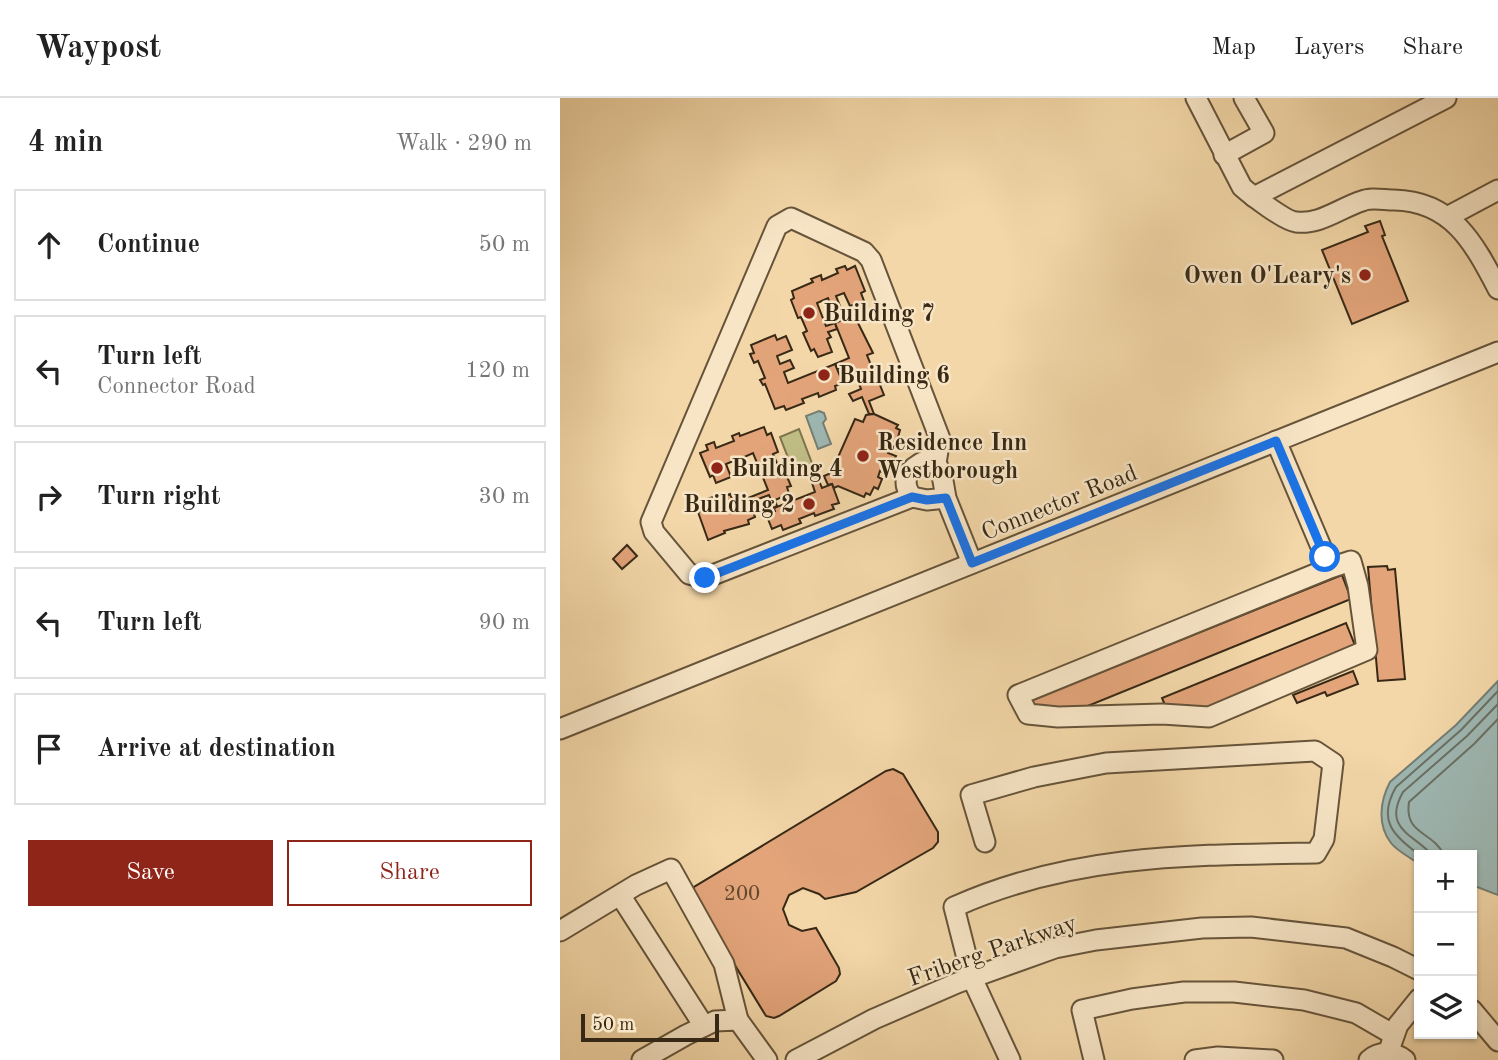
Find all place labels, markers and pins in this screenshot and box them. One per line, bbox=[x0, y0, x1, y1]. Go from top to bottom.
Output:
place label: Owen O'Leary's bbox=[1184, 265, 1351, 289]
marker: Owen O'Leary's bbox=[1357, 267, 1373, 283]
place label: Building 7 bbox=[823, 303, 935, 327]
marker: Building 7 bbox=[801, 305, 817, 321]
place label: Building 6 bbox=[838, 365, 950, 389]
marker: Building 6 bbox=[816, 367, 832, 383]
place label: Residence Inn Westborough bbox=[877, 432, 1027, 484]
marker: Residence Inn Westborough bbox=[855, 448, 871, 464]
place label: Building 4 bbox=[731, 458, 843, 482]
marker: Building 4 bbox=[709, 460, 725, 476]
place label: Building 2 bbox=[683, 494, 795, 518]
marker: Building 2 bbox=[801, 496, 817, 512]

